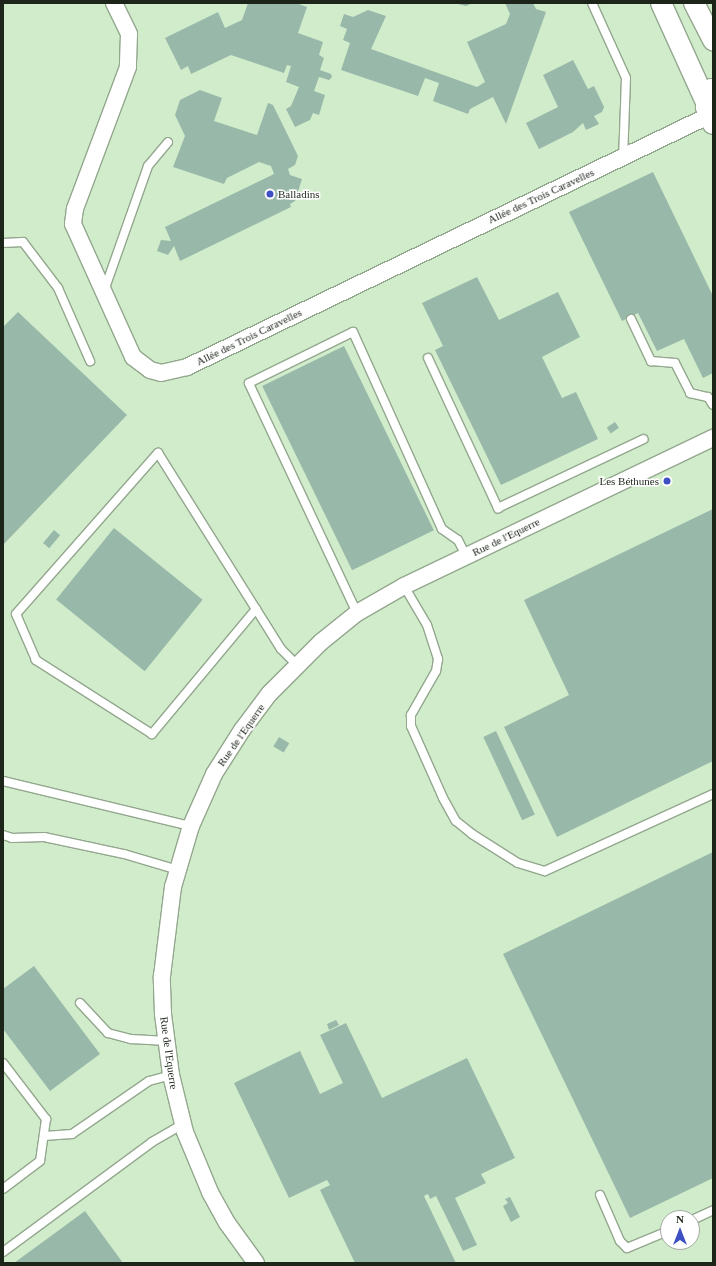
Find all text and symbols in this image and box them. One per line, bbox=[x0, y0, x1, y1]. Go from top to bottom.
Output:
street label: Allée des Trois Caravelles bbox=[486, 166, 596, 226]
place label: Balladins bbox=[278, 187, 320, 201]
marker: Balladins bbox=[265, 189, 275, 199]
street label: Allée des Trois Caravelles bbox=[194, 306, 304, 368]
place label: Les Béthunes bbox=[599, 474, 659, 488]
marker: Les Béthunes bbox=[662, 476, 672, 486]
street label: Rue de l'Equerre bbox=[470, 515, 542, 559]
street label: Rue de l'Equerre bbox=[215, 701, 267, 769]
street label: Rue de l'Equerre bbox=[157, 1016, 181, 1090]
north arrow bbox=[660, 1210, 700, 1250]
text: N bbox=[676, 1213, 684, 1225]

